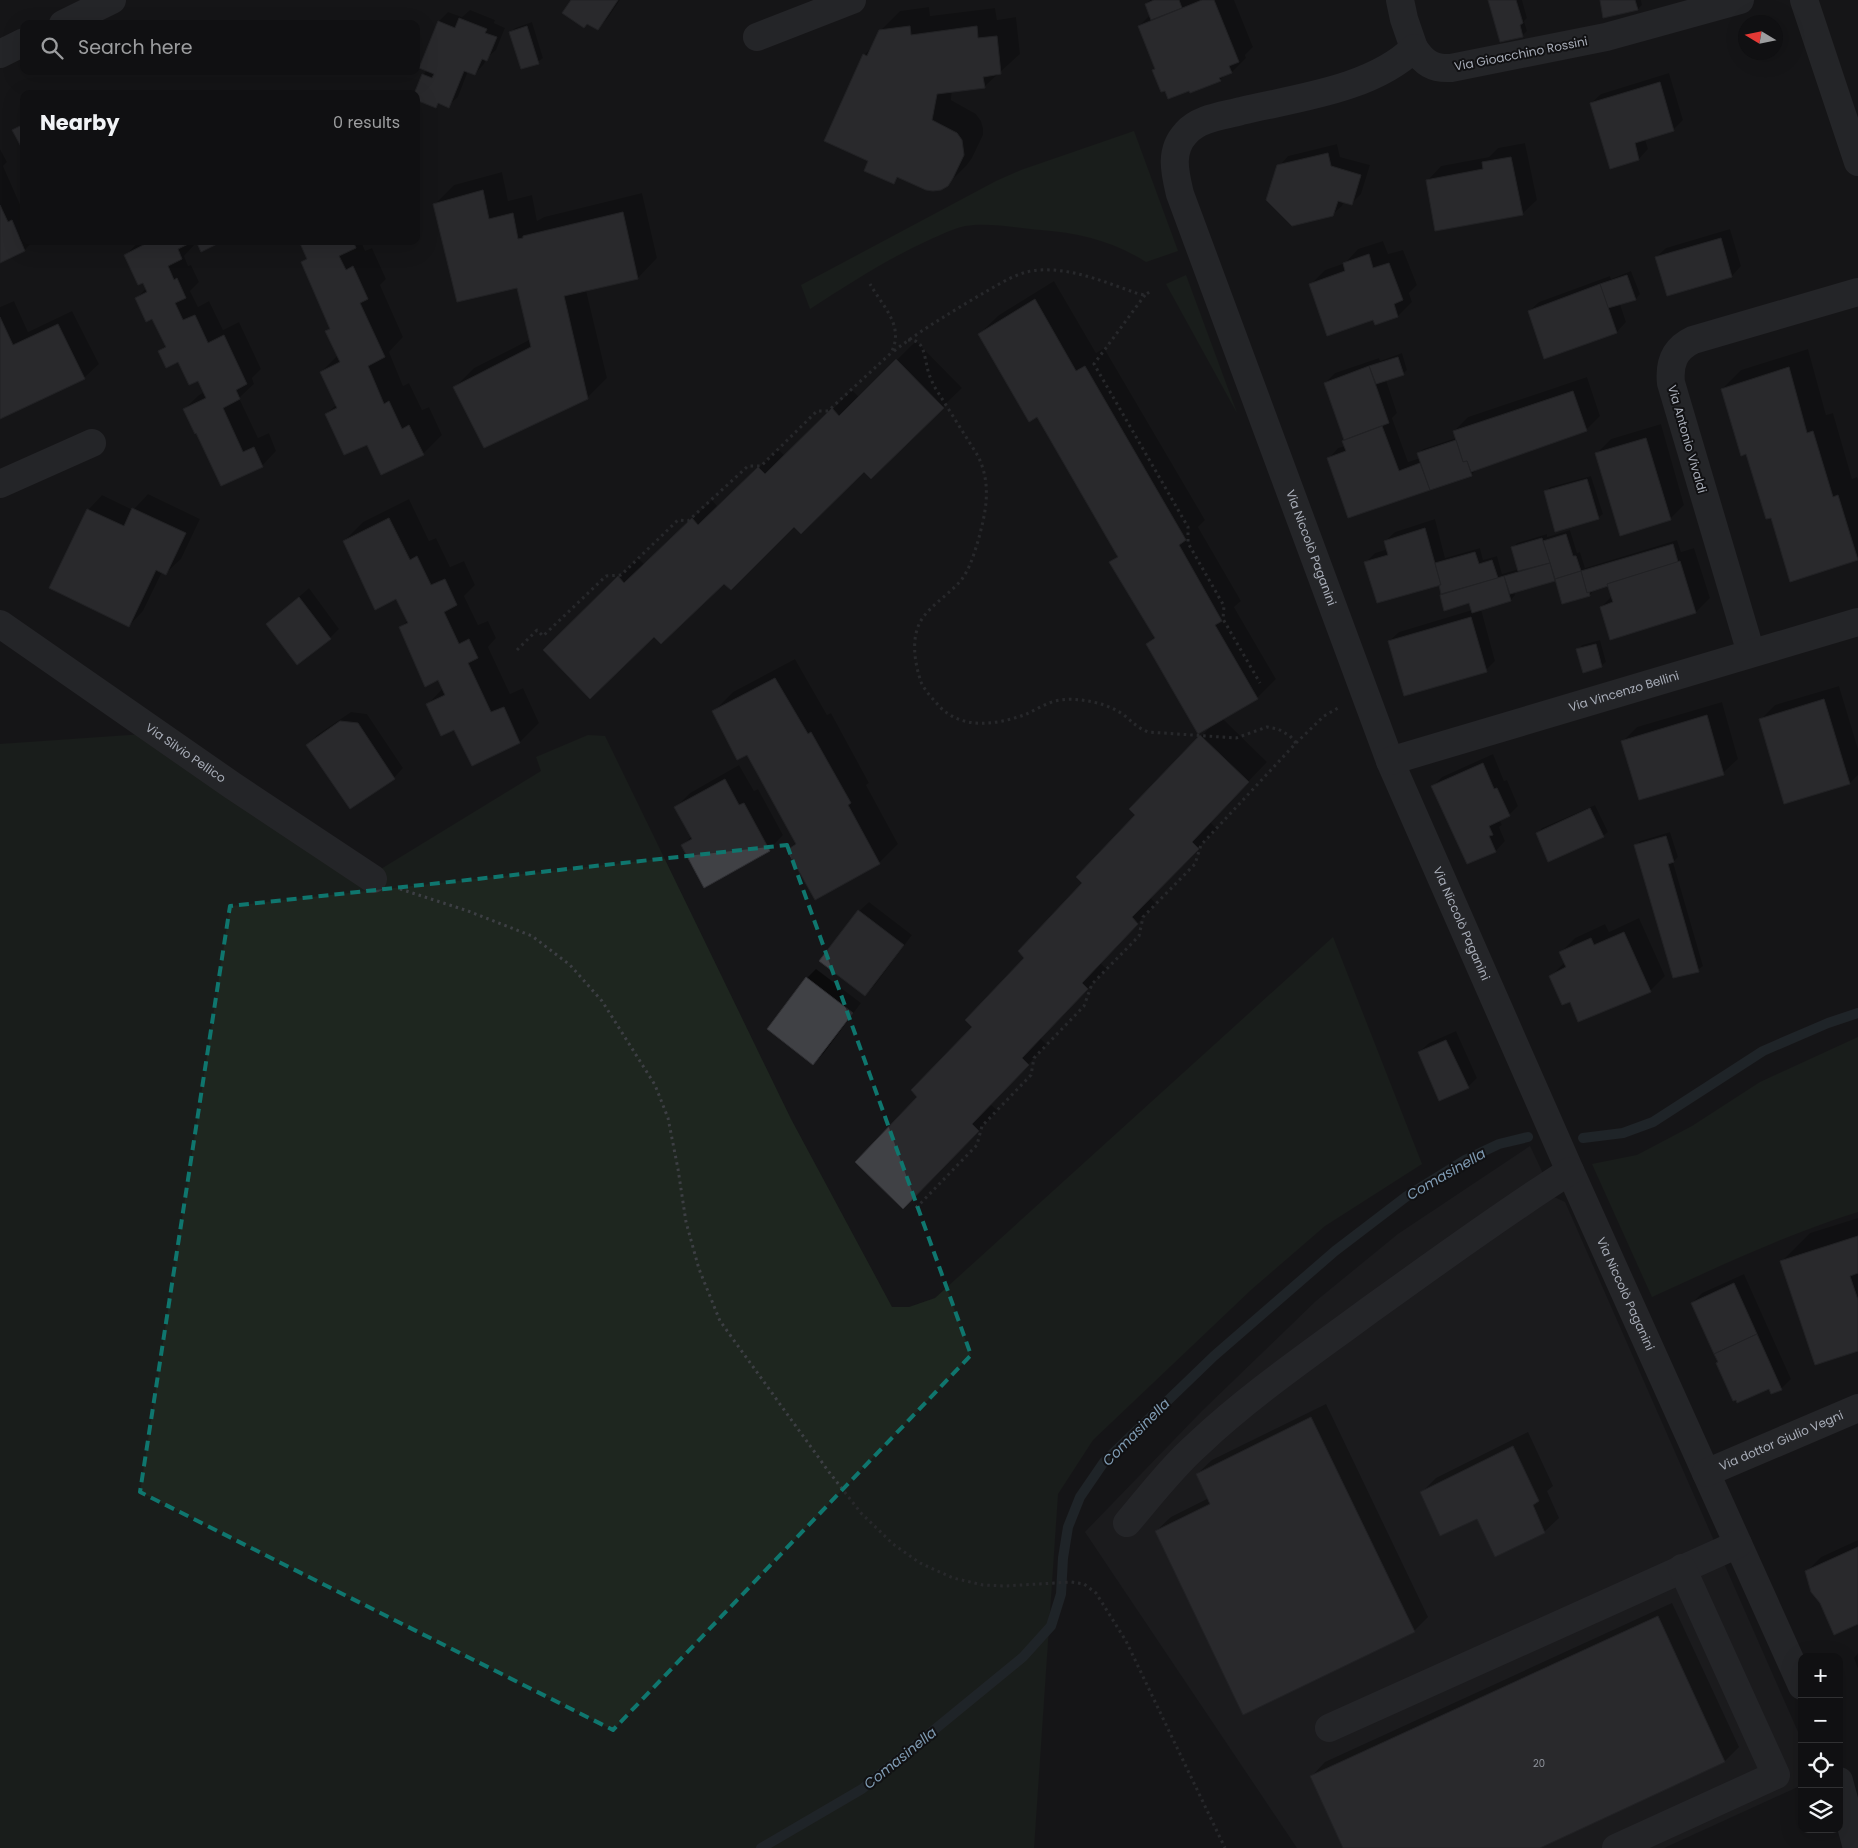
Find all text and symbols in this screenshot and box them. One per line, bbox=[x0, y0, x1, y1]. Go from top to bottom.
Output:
north arrow bbox=[1738, 15, 1783, 60]
search box bbox=[20, 20, 420, 75]
street label: Via Gioacchino Rossini bbox=[1453, 32, 1589, 75]
icon: search bbox=[38, 34, 66, 62]
text: Search here bbox=[78, 34, 192, 61]
text: Nearby bbox=[40, 108, 120, 137]
text: 0 results bbox=[333, 111, 400, 134]
street label: Via Antonio Vivaldi bbox=[1664, 383, 1711, 495]
street label: Via Niccolò Paganini bbox=[1282, 487, 1341, 608]
street label: Via Vincenzo Bellini bbox=[1567, 667, 1681, 715]
street label: Via Silvio Pellico bbox=[142, 719, 230, 787]
street label: Via Niccolò Paganini bbox=[1429, 864, 1494, 983]
water label: Comasinella bbox=[1403, 1143, 1490, 1205]
street label: Via Niccolò Paganini bbox=[1593, 1234, 1659, 1353]
water label: Comasinella bbox=[1098, 1393, 1175, 1470]
street label: Via dottor Giulio Vegni bbox=[1716, 1406, 1846, 1474]
map controls bbox=[1798, 1653, 1843, 1833]
button: + bbox=[1798, 1653, 1843, 1698]
button: − bbox=[1798, 1698, 1843, 1743]
water label: Comasinella bbox=[859, 1722, 941, 1794]
button: locate bbox=[1798, 1743, 1843, 1788]
house number: 20 bbox=[1533, 1756, 1545, 1771]
button: layers bbox=[1798, 1788, 1843, 1833]

